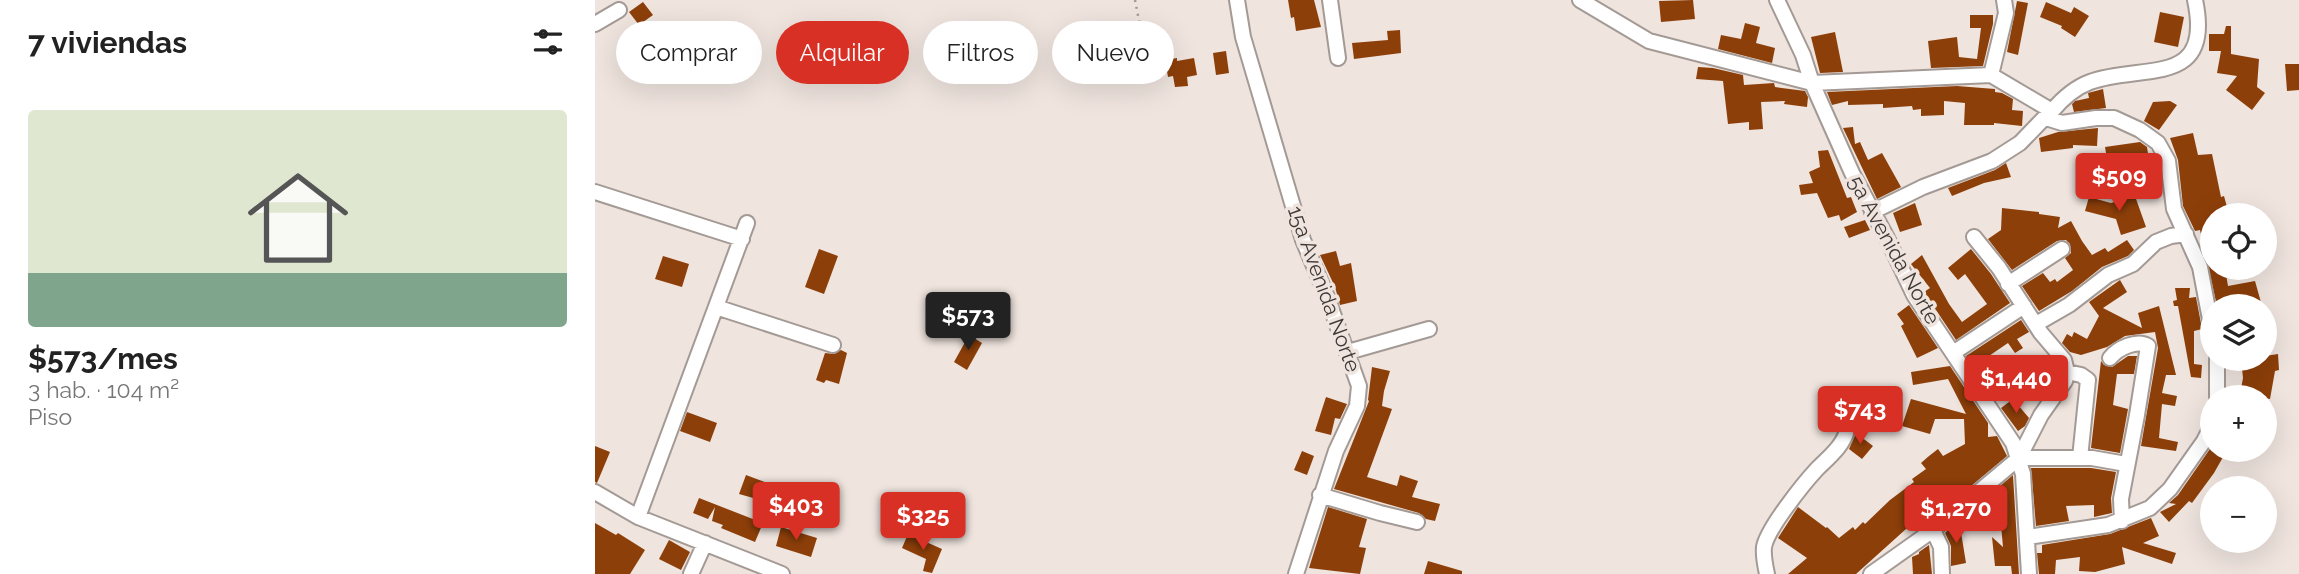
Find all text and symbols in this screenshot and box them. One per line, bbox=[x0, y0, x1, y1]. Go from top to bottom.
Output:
chip: Comprar bbox=[616, 21, 762, 84]
chip: Alquilar bbox=[776, 21, 909, 84]
chip: Filtros bbox=[923, 21, 1038, 84]
chip: Nuevo bbox=[1052, 21, 1174, 84]
icon: filters bbox=[529, 23, 567, 61]
text: 7 viviendas bbox=[28, 25, 187, 60]
pin: $509 bbox=[2078, 154, 2160, 213]
icon: home bbox=[235, 155, 361, 281]
text: $509 bbox=[2092, 162, 2147, 189]
street label: 5a Avenida Norte bbox=[1843, 171, 1946, 328]
street label: 15a Avenida Norte bbox=[1283, 202, 1366, 375]
map controls bbox=[2200, 203, 2277, 553]
button: locate bbox=[2200, 203, 2277, 280]
pin: $573 bbox=[927, 292, 1009, 352]
button: layers bbox=[2200, 294, 2277, 371]
text: $573 bbox=[941, 301, 995, 328]
text: $573/mes bbox=[28, 341, 178, 376]
pin: $1,440 bbox=[1959, 356, 2073, 415]
text: $1,440 bbox=[1980, 364, 2052, 391]
text: 3 hab. · 104 m² bbox=[28, 376, 179, 403]
button: + bbox=[2200, 385, 2277, 462]
pin: $743 bbox=[1819, 386, 1901, 446]
text: $743 bbox=[1834, 395, 1886, 422]
text: Piso bbox=[28, 403, 72, 430]
button: − bbox=[2200, 476, 2277, 553]
pin: $403 bbox=[755, 482, 837, 542]
pin: $1,270 bbox=[1899, 486, 2013, 545]
text: $403 bbox=[769, 491, 823, 518]
pin: $325 bbox=[882, 492, 964, 552]
text: $1,270 bbox=[1920, 494, 1992, 521]
text: $325 bbox=[896, 501, 950, 528]

